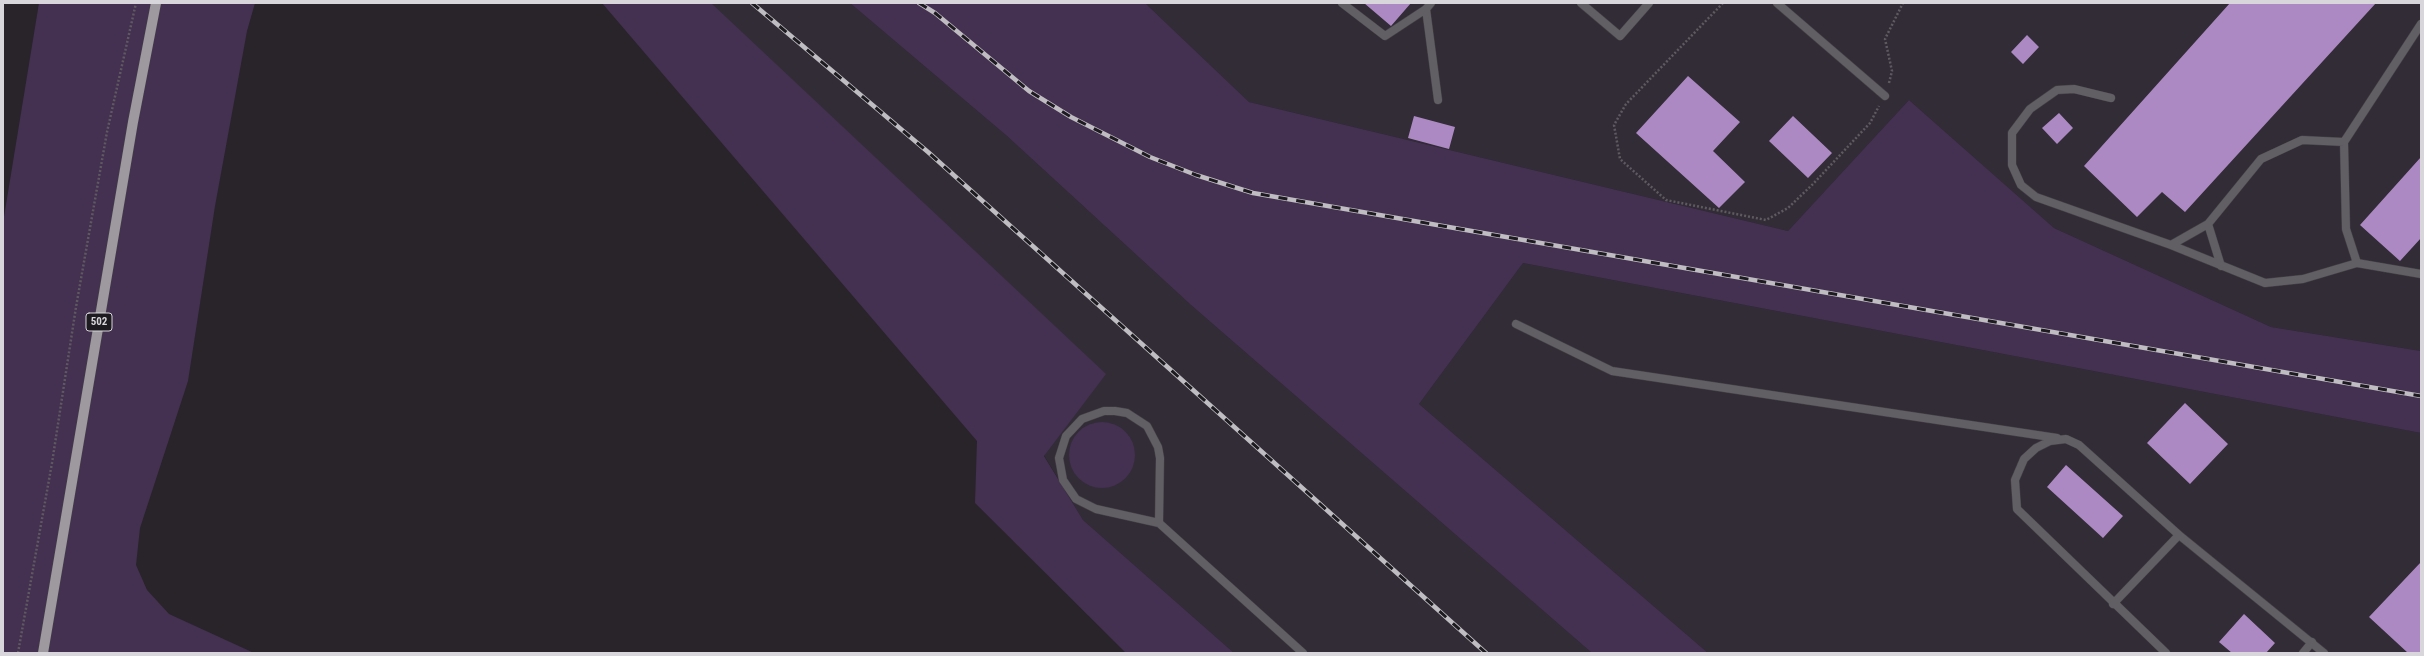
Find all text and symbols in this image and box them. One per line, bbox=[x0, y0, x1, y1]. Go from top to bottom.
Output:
road number: 502 bbox=[86, 313, 112, 331]

